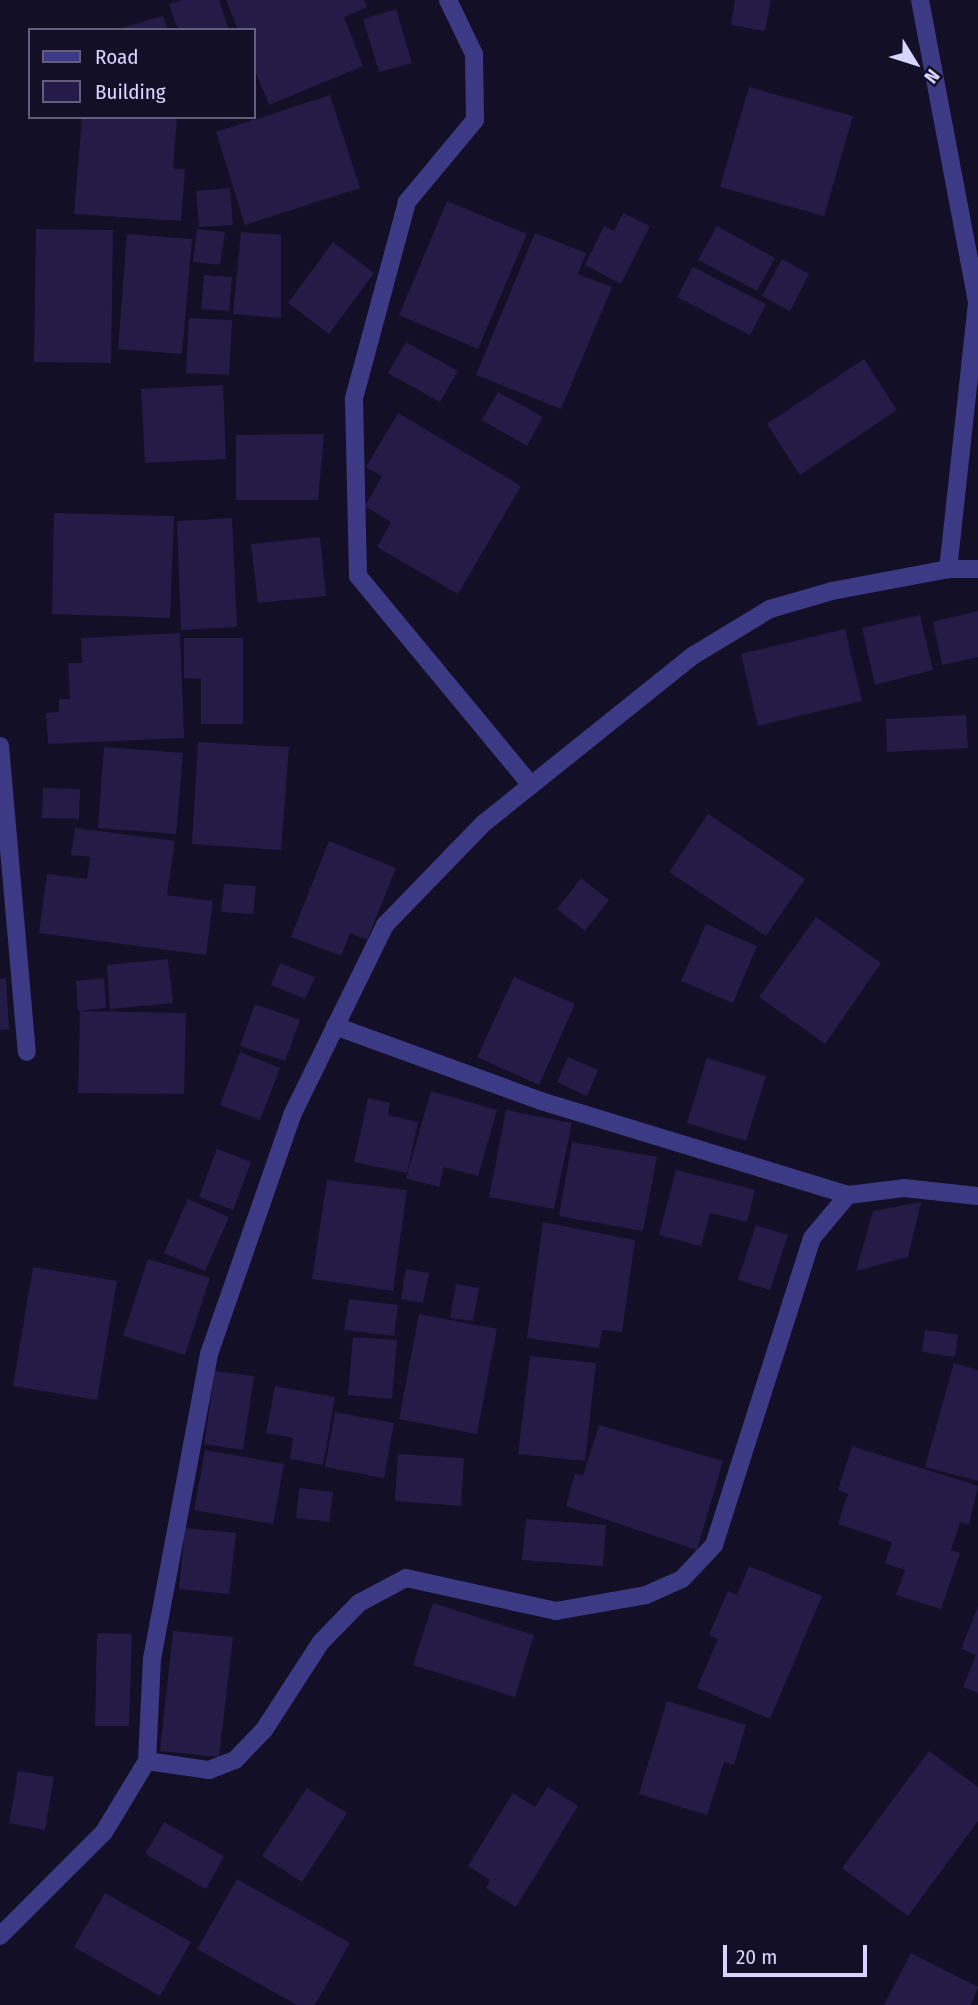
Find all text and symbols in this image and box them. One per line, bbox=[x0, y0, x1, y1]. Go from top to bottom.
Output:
legend bbox=[28, 28, 256, 119]
north arrow bbox=[880, 28, 950, 98]
text: Road bbox=[95, 44, 139, 70]
text: N bbox=[919, 65, 945, 88]
text: Building bbox=[95, 79, 166, 105]
scale bar bbox=[726, 1932, 870, 1976]
text: 20 m bbox=[736, 1944, 777, 1970]

